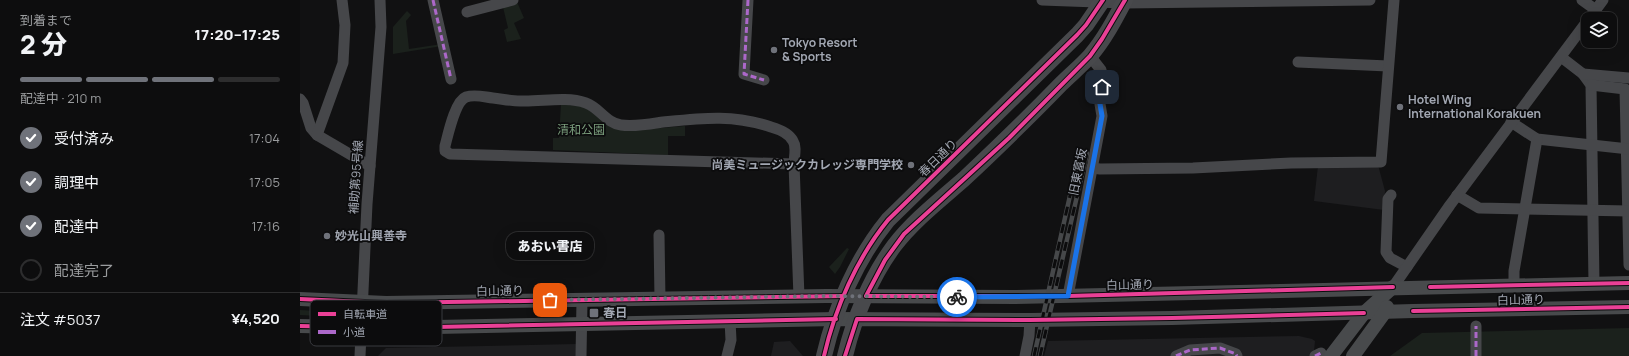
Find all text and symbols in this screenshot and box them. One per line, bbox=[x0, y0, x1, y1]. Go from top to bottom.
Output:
text: 到着まで bbox=[20, 11, 72, 29]
map controls bbox=[1581, 12, 1617, 48]
button: layers bbox=[1581, 12, 1617, 48]
text: 17:20–17:25 bbox=[194, 24, 280, 45]
text: 2 分 bbox=[20, 26, 67, 62]
place label: Tokyo Resort & Sports bbox=[782, 34, 858, 65]
marker: Tokyo Resort & Sports bbox=[769, 45, 779, 55]
pin bbox=[1085, 70, 1119, 104]
icon: home bbox=[1091, 76, 1113, 98]
text: 配達中 · 210 m bbox=[20, 89, 101, 107]
place label: Hotel Wing International Korakuen bbox=[1408, 91, 1541, 122]
marker: Hotel Wing International Korakuen bbox=[1395, 102, 1405, 112]
park label: 清和公園 bbox=[557, 121, 605, 138]
icon: check bbox=[20, 127, 42, 149]
text: 受付済み bbox=[54, 128, 114, 149]
text: 17:04 bbox=[249, 129, 280, 147]
street label: 春日通り bbox=[914, 135, 961, 180]
street label: 補助第95号線 bbox=[344, 139, 367, 215]
street label: 旧東富坂 bbox=[1065, 147, 1090, 197]
place label: 尚美ミュージックカレッジ専門学校 bbox=[711, 156, 903, 173]
marker: 尚美ミュージックカレッジ専門学校 bbox=[906, 160, 916, 170]
icon: check bbox=[20, 171, 42, 193]
text: 調理中 bbox=[54, 172, 99, 193]
text: 17:05 bbox=[249, 173, 280, 191]
icon: check bbox=[20, 215, 42, 237]
text: 配達中 bbox=[54, 216, 99, 237]
text: 17:16 bbox=[251, 217, 280, 235]
place label: 妙光山興善寺 bbox=[335, 227, 407, 244]
marker: 妙光山興善寺 bbox=[322, 231, 332, 241]
callout: あおい書店 bbox=[506, 232, 594, 260]
text: あおい書店 bbox=[517, 237, 583, 255]
text: 配達完了 bbox=[54, 260, 114, 281]
street label: 白山通り bbox=[1106, 276, 1154, 293]
courier bbox=[937, 277, 977, 317]
street label: 白山通り bbox=[476, 282, 524, 299]
pin bbox=[533, 283, 567, 317]
icon: bike bbox=[946, 286, 968, 308]
icon: bag bbox=[539, 289, 561, 311]
street label: 白山通り bbox=[1497, 291, 1545, 308]
legend bbox=[310, 300, 442, 346]
place label: 春日 bbox=[603, 304, 627, 321]
text: 自転車道 bbox=[343, 306, 387, 321]
marker: 春日 bbox=[588, 307, 600, 319]
text: ¥4,520 bbox=[231, 308, 280, 329]
text: 注文 #5037 bbox=[20, 309, 100, 330]
text: 小道 bbox=[343, 324, 365, 339]

